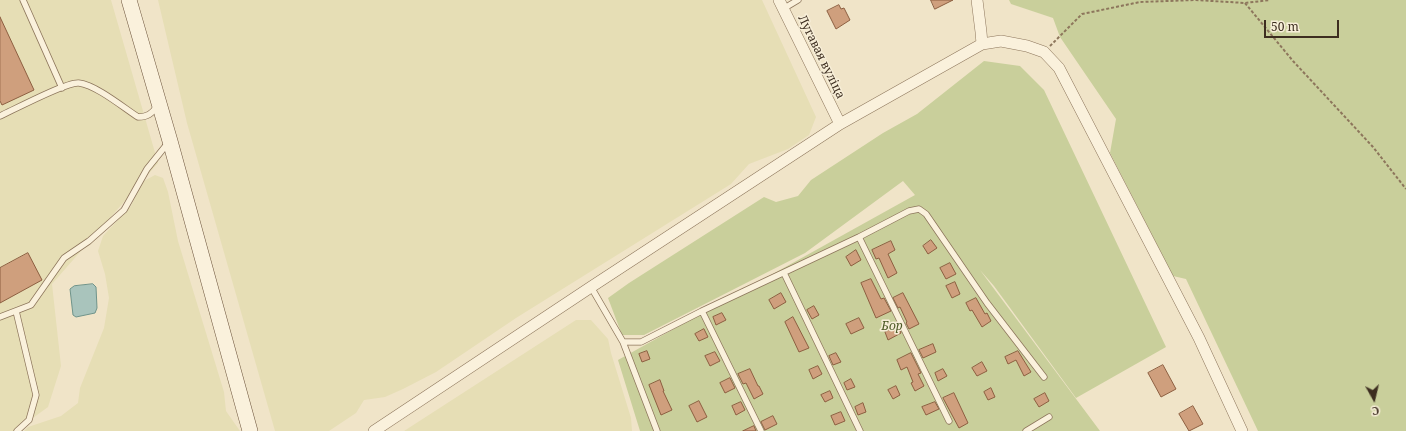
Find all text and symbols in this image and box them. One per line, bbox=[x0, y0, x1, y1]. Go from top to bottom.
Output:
scale bar bbox=[1266, 12, 1341, 38]
street label: Лугавая вуліца bbox=[795, 13, 847, 101]
text: 50 m bbox=[1271, 18, 1299, 35]
park label: Бор bbox=[881, 320, 903, 334]
north arrow bbox=[1354, 379, 1394, 419]
text: С bbox=[1371, 403, 1380, 419]

